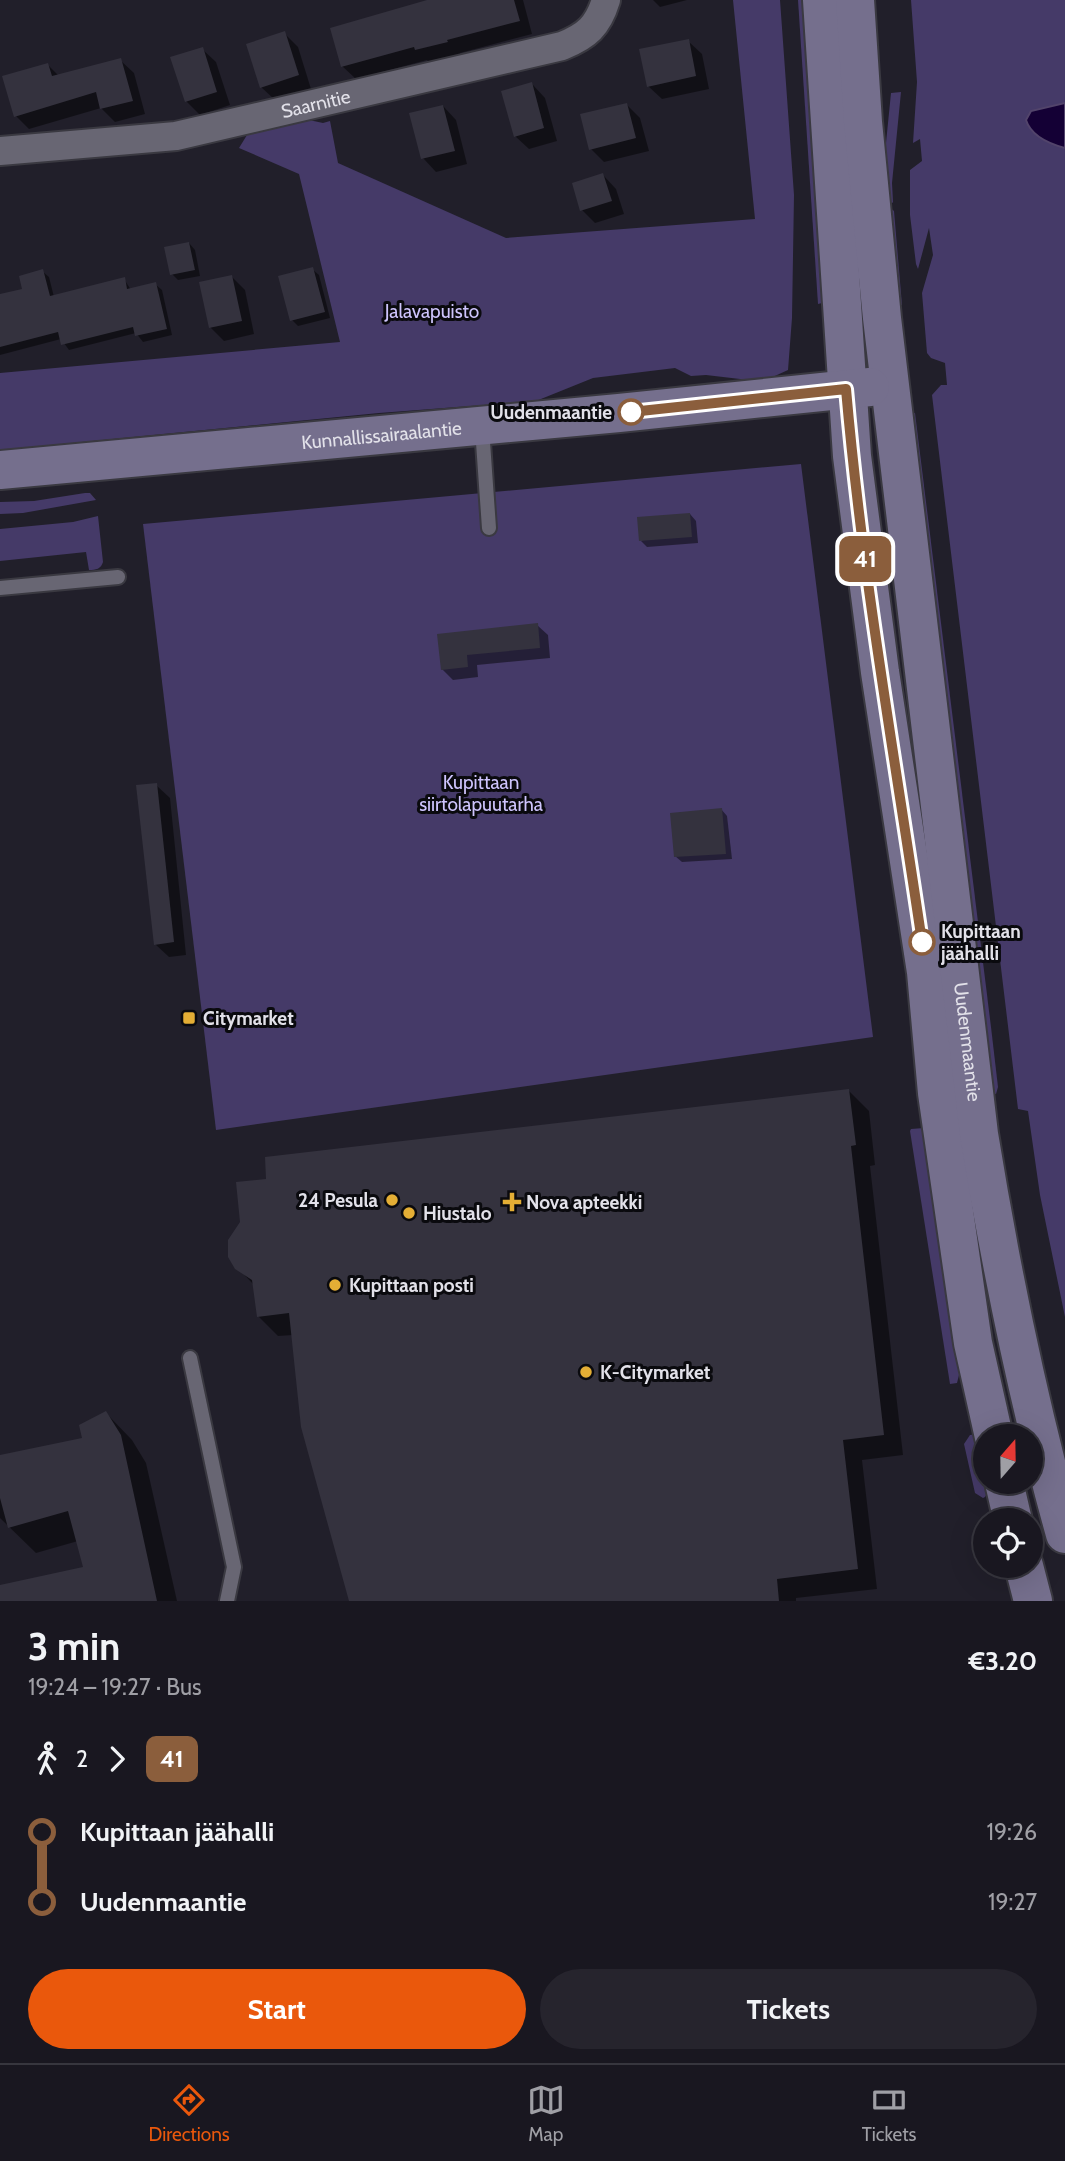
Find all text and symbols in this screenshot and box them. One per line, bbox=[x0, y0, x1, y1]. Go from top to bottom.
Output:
street label: Saarnitie bbox=[279, 85, 353, 123]
park label: Jalavapuisto bbox=[384, 300, 479, 323]
marker: Uudenmaantie bbox=[618, 399, 644, 425]
place label: Uudenmaantie bbox=[490, 401, 612, 424]
street label: Kunnallissairaalantie bbox=[300, 417, 463, 454]
line badge: 41 bbox=[834, 536, 896, 582]
text: 41 bbox=[853, 544, 877, 573]
park label: Kupittaan siirtolapuutarha bbox=[419, 771, 543, 816]
place label: Kupittaan jäähalli bbox=[940, 920, 1021, 965]
marker: Kupittaan jäähalli bbox=[909, 929, 935, 955]
street label: Uudenmaantie bbox=[949, 981, 986, 1103]
place label: Citymarket bbox=[203, 1007, 294, 1030]
marker: Citymarket bbox=[181, 1010, 197, 1026]
place label: 24 Pesula bbox=[298, 1189, 379, 1212]
place label: Nova apteekki bbox=[526, 1191, 642, 1214]
marker: 24 Pesula bbox=[384, 1192, 400, 1208]
marker: Nova apteekki bbox=[504, 1194, 520, 1210]
place label: Hiustalo bbox=[423, 1202, 492, 1225]
marker: Hiustalo bbox=[401, 1205, 417, 1221]
place label: Kupittaan posti bbox=[349, 1274, 474, 1297]
marker: Kupittaan posti bbox=[327, 1277, 343, 1293]
place label: K-Citymarket bbox=[600, 1361, 711, 1384]
marker: K-Citymarket bbox=[578, 1364, 594, 1380]
north arrow bbox=[973, 1424, 1043, 1494]
map controls bbox=[973, 1424, 1043, 1578]
button: locate bbox=[973, 1508, 1043, 1578]
text: 3 min bbox=[28, 1623, 120, 1670]
text: €3.20 bbox=[968, 1645, 1037, 1677]
text: 19:24 – 19:27 · Bus bbox=[28, 1673, 202, 1701]
icon: walk bbox=[28, 1740, 66, 1778]
icon: forward bbox=[98, 1740, 136, 1778]
text: 41 bbox=[160, 1744, 184, 1773]
text: 2 bbox=[76, 1745, 88, 1773]
text: Kupittaan jäähalli bbox=[80, 1816, 274, 1848]
text: 19:26 bbox=[987, 1818, 1037, 1846]
text: Uudenmaantie bbox=[80, 1886, 246, 1918]
text: 19:27 bbox=[988, 1888, 1037, 1916]
button: Start bbox=[28, 1969, 526, 2049]
button: Tickets bbox=[540, 1969, 1037, 2049]
tab: Directions bbox=[149, 2081, 230, 2146]
tab: Map bbox=[527, 2081, 565, 2146]
tab: Tickets bbox=[862, 2081, 916, 2146]

